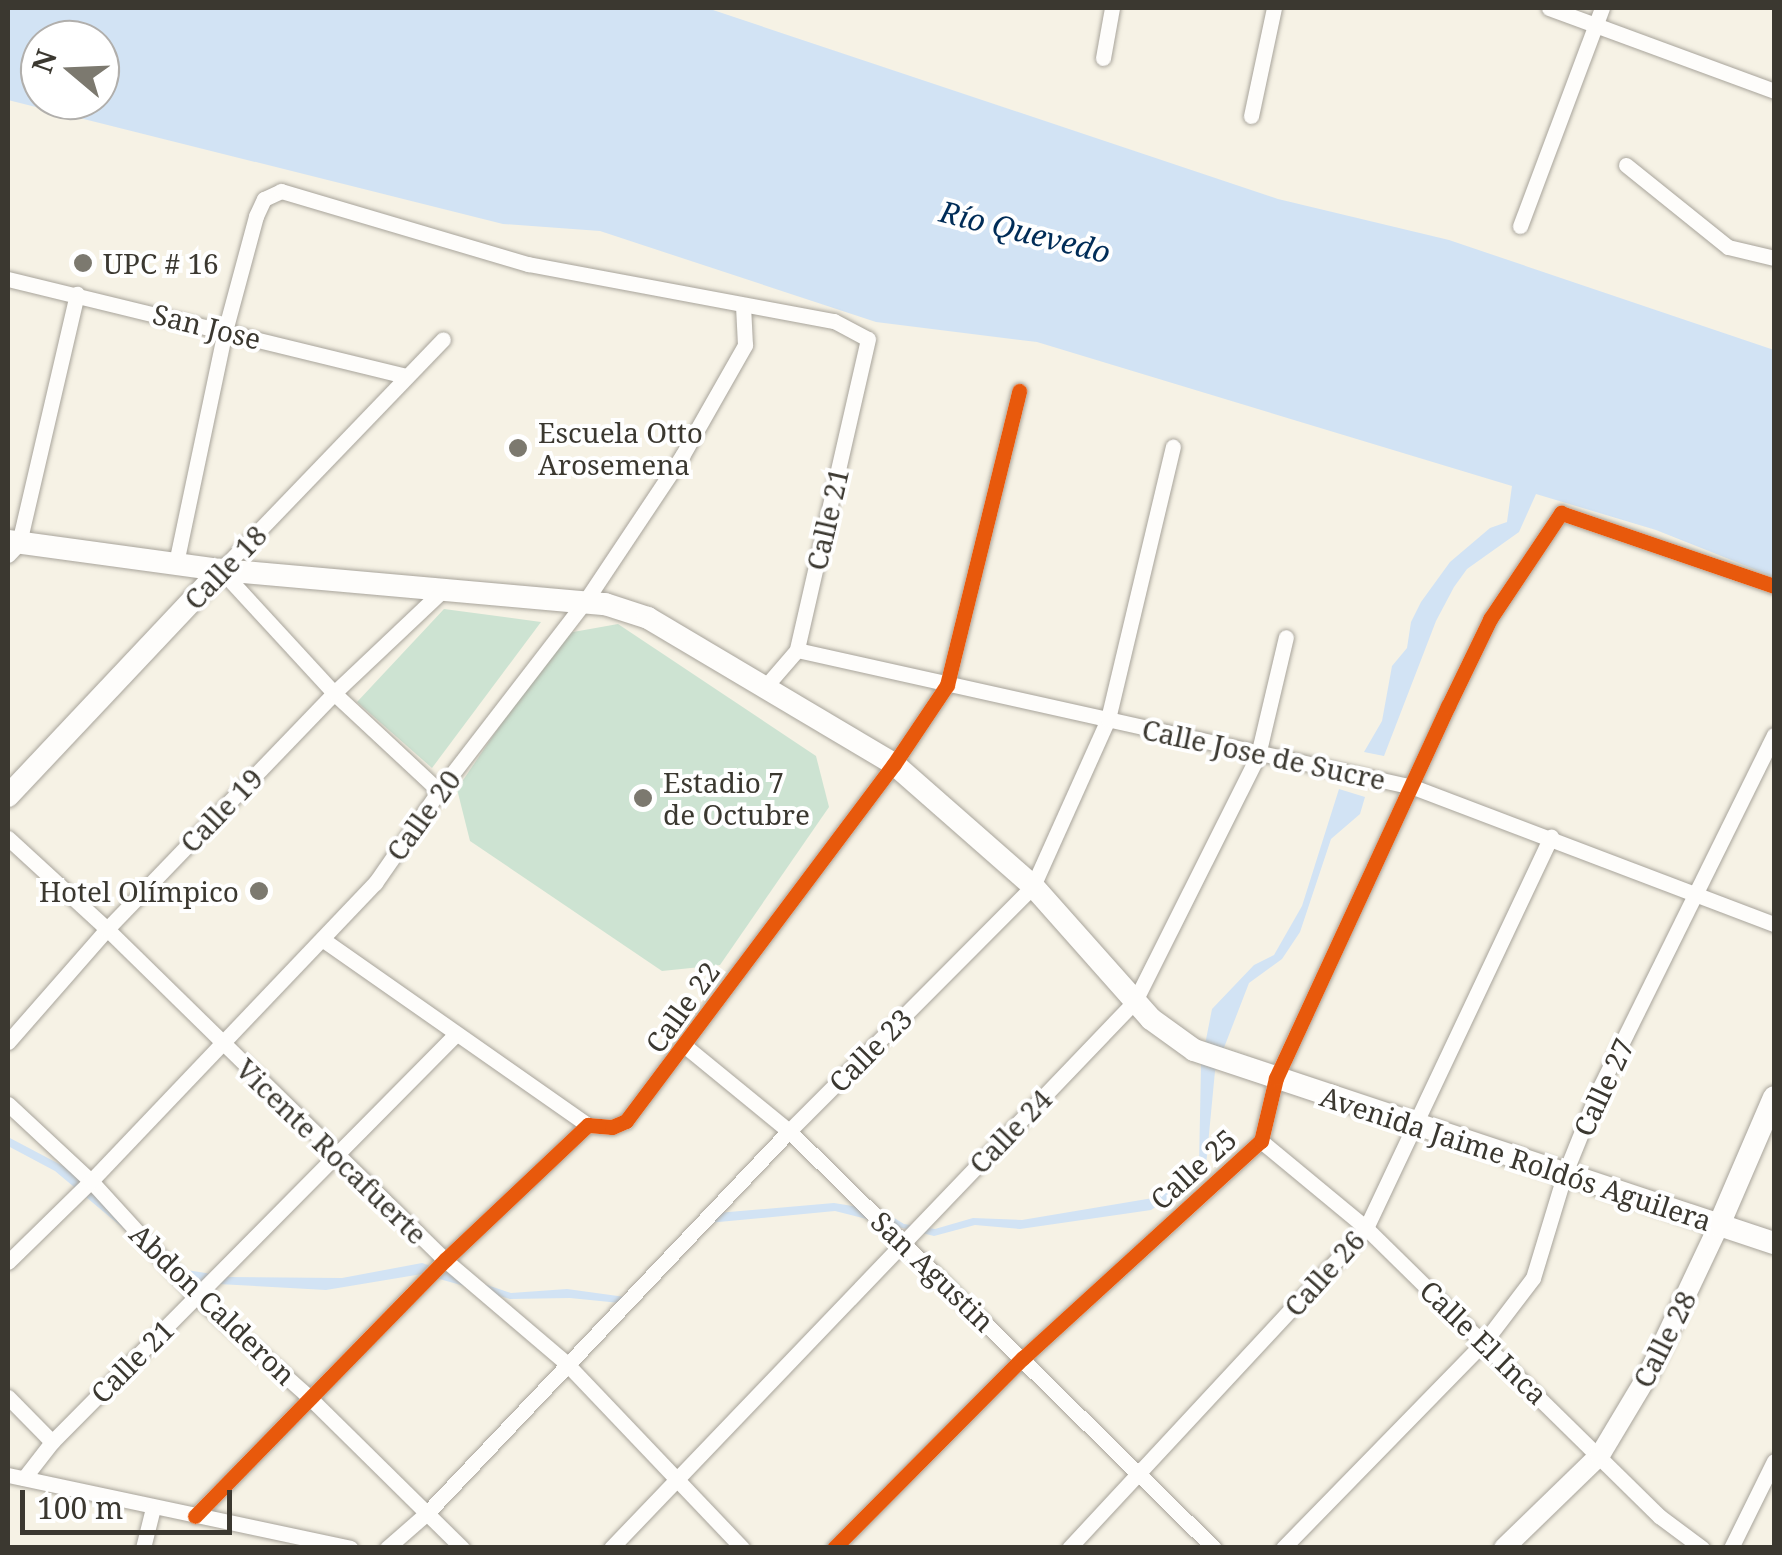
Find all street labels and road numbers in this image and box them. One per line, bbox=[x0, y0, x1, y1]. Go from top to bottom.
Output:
street label: San Jose bbox=[150, 296, 264, 356]
street label: Calle 21 bbox=[799, 465, 855, 573]
street label: Calle 18 bbox=[177, 518, 273, 616]
street label: Calle Jose de Sucre bbox=[1139, 712, 1389, 796]
street label: Calle 19 bbox=[173, 761, 269, 859]
street label: Calle 20 bbox=[379, 763, 467, 867]
street label: Calle 22 bbox=[638, 955, 726, 1059]
street label: Calle 23 bbox=[821, 1001, 919, 1099]
street label: Calle 27 bbox=[1566, 1033, 1640, 1141]
street label: Vicente Rocafuerte bbox=[230, 1051, 434, 1251]
street label: Avenida Jaime Roldós Aguilera bbox=[1316, 1079, 1716, 1237]
street label: Calle 24 bbox=[962, 1082, 1058, 1180]
street label: Calle 25 bbox=[1143, 1122, 1243, 1216]
street label: San Agustin bbox=[865, 1204, 1001, 1338]
street label: Abdon Calderon bbox=[123, 1217, 303, 1391]
street label: Calle 26 bbox=[1277, 1223, 1371, 1323]
street label: Calle El Inca bbox=[1413, 1273, 1555, 1411]
street label: Calle 28 bbox=[1625, 1285, 1703, 1393]
street label: Calle 21 bbox=[83, 1312, 181, 1410]

